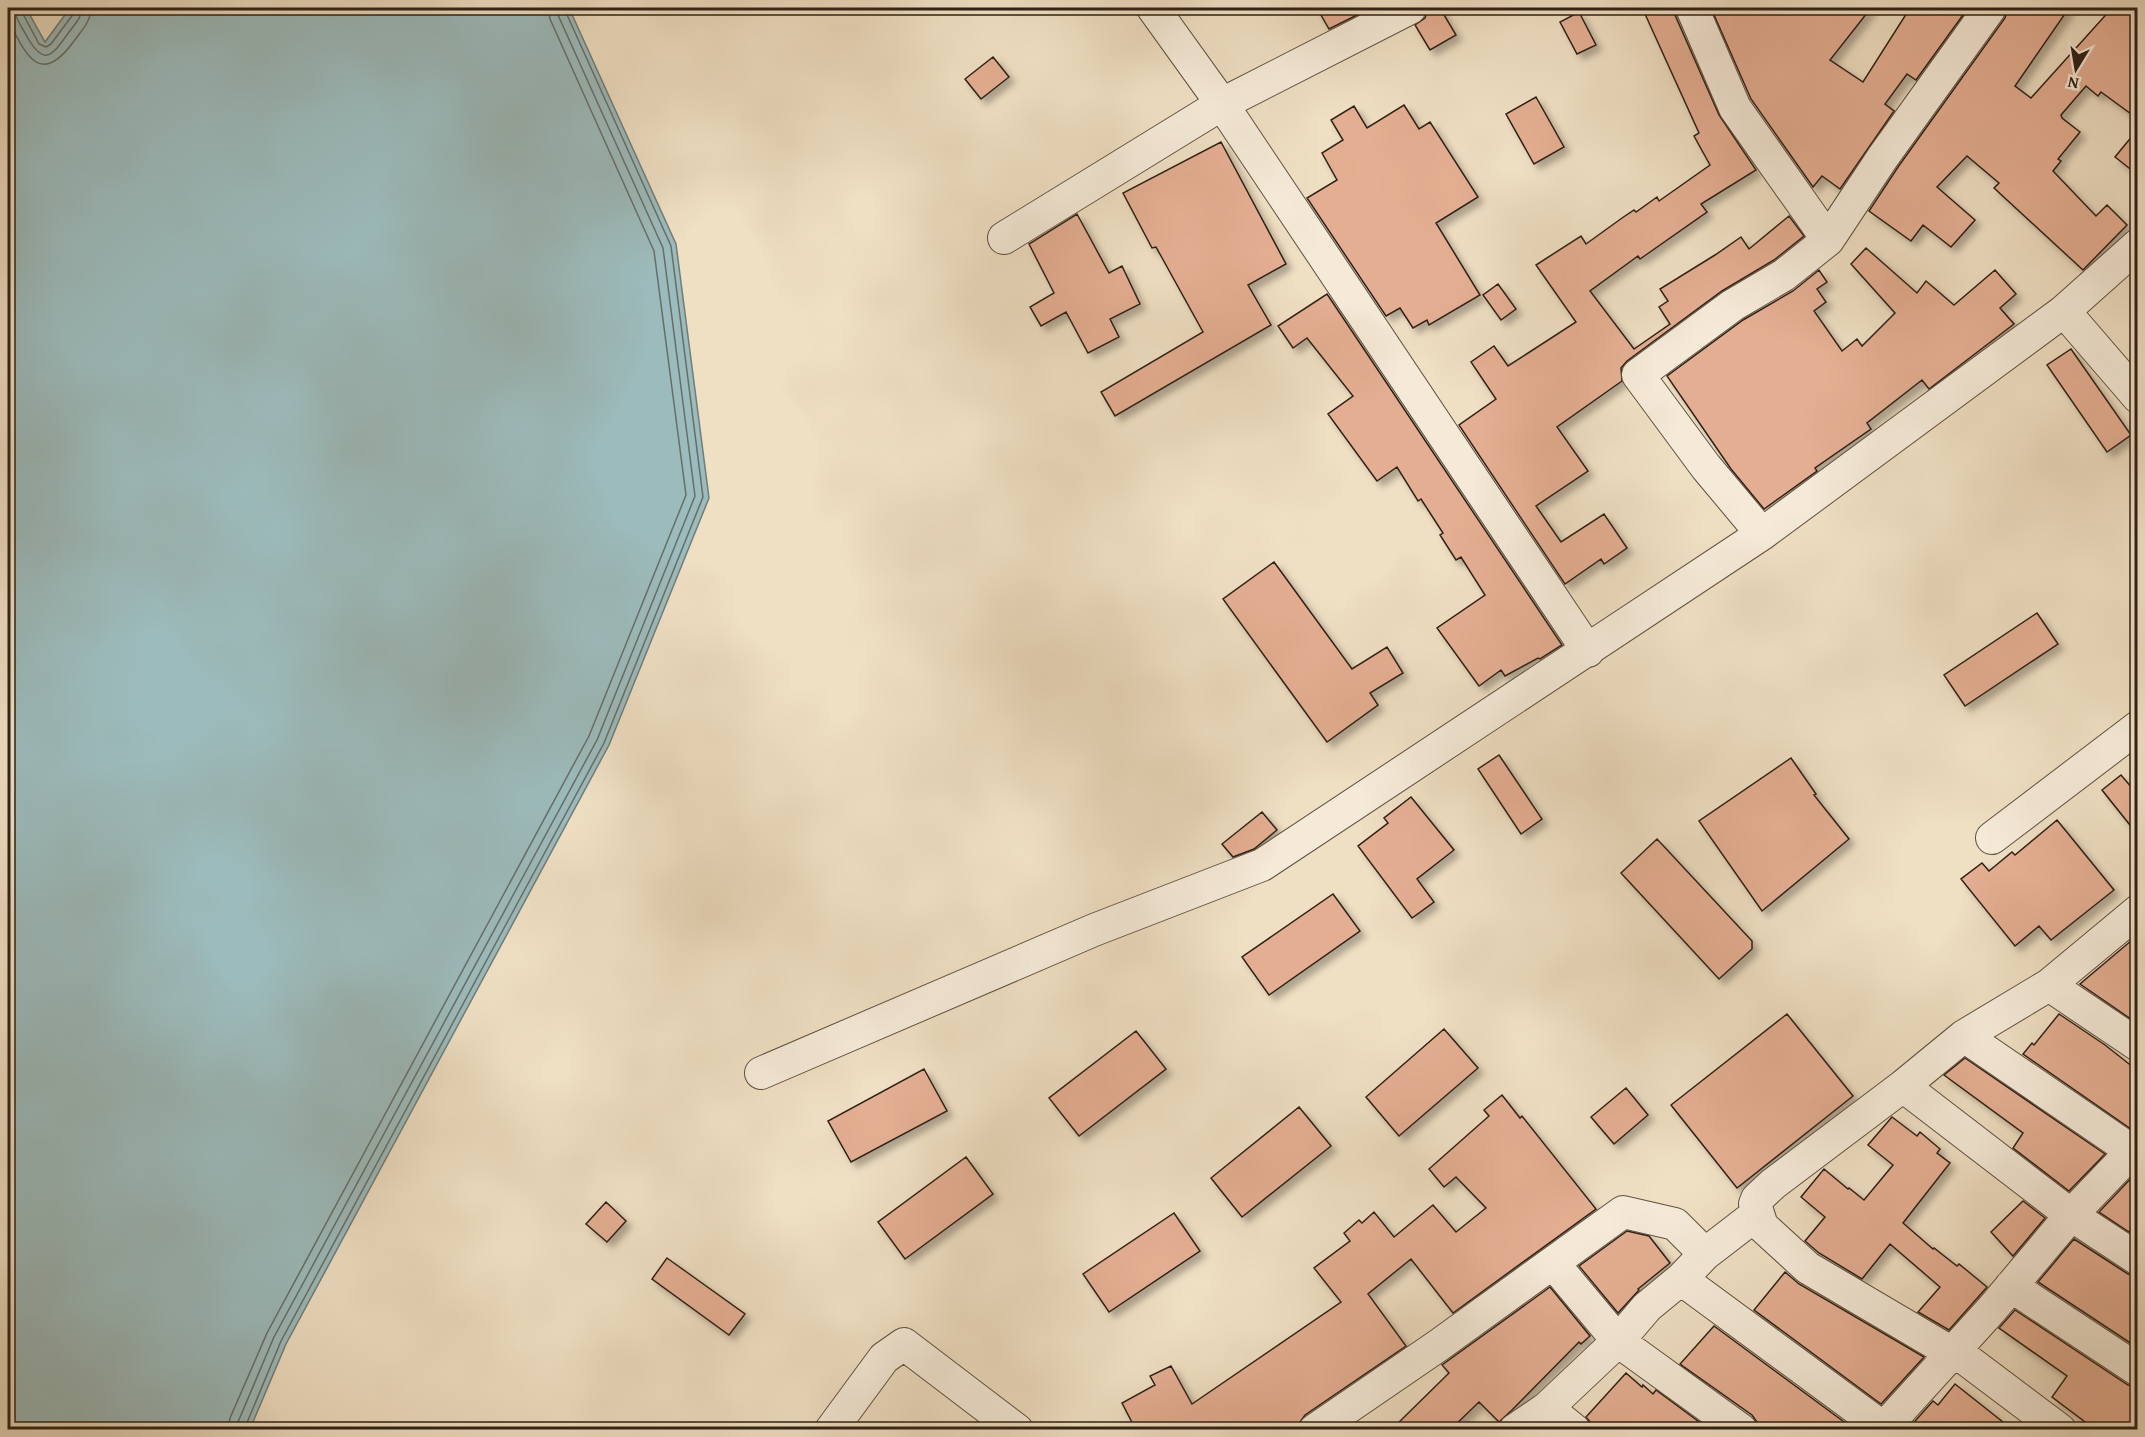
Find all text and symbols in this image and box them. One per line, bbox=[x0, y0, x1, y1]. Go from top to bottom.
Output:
north arrow bbox=[2046, 39, 2106, 99]
text: N bbox=[2065, 71, 2081, 97]

